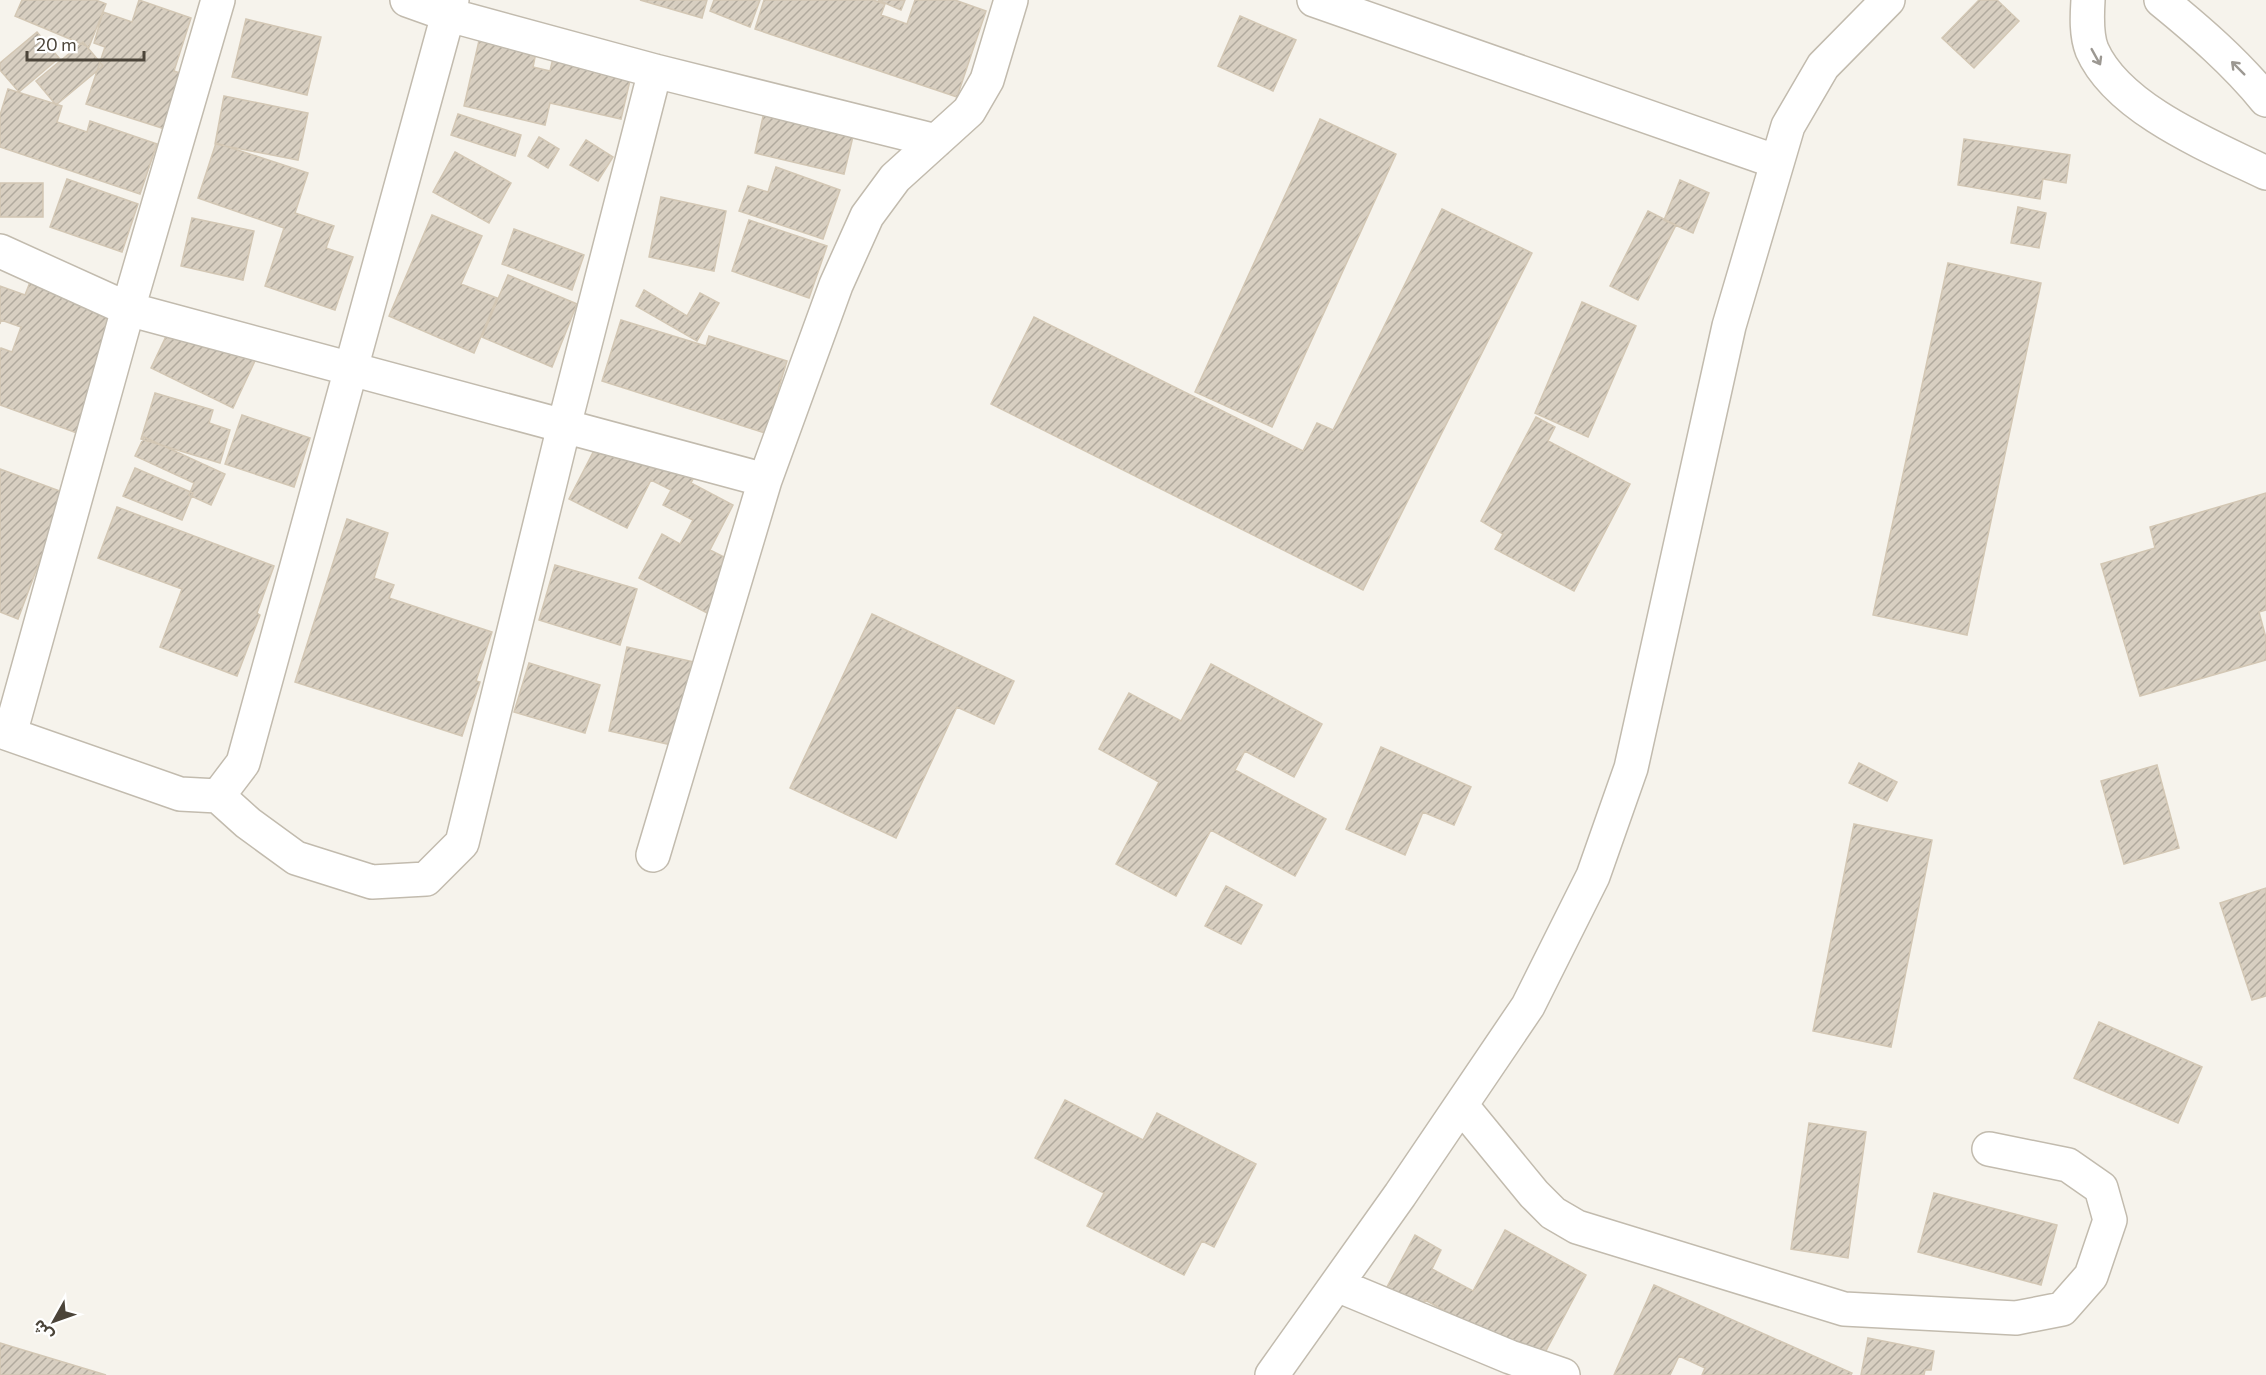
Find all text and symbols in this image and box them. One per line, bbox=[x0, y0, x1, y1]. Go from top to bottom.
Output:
scale bar bbox=[27, 24, 144, 62]
text: 20 m bbox=[36, 33, 77, 55]
one-way arrow bbox=[2090, 48, 2102, 65]
one-way arrow bbox=[2231, 61, 2246, 76]
north arrow bbox=[24, 1291, 84, 1351]
text: ش bbox=[28, 1316, 57, 1345]

